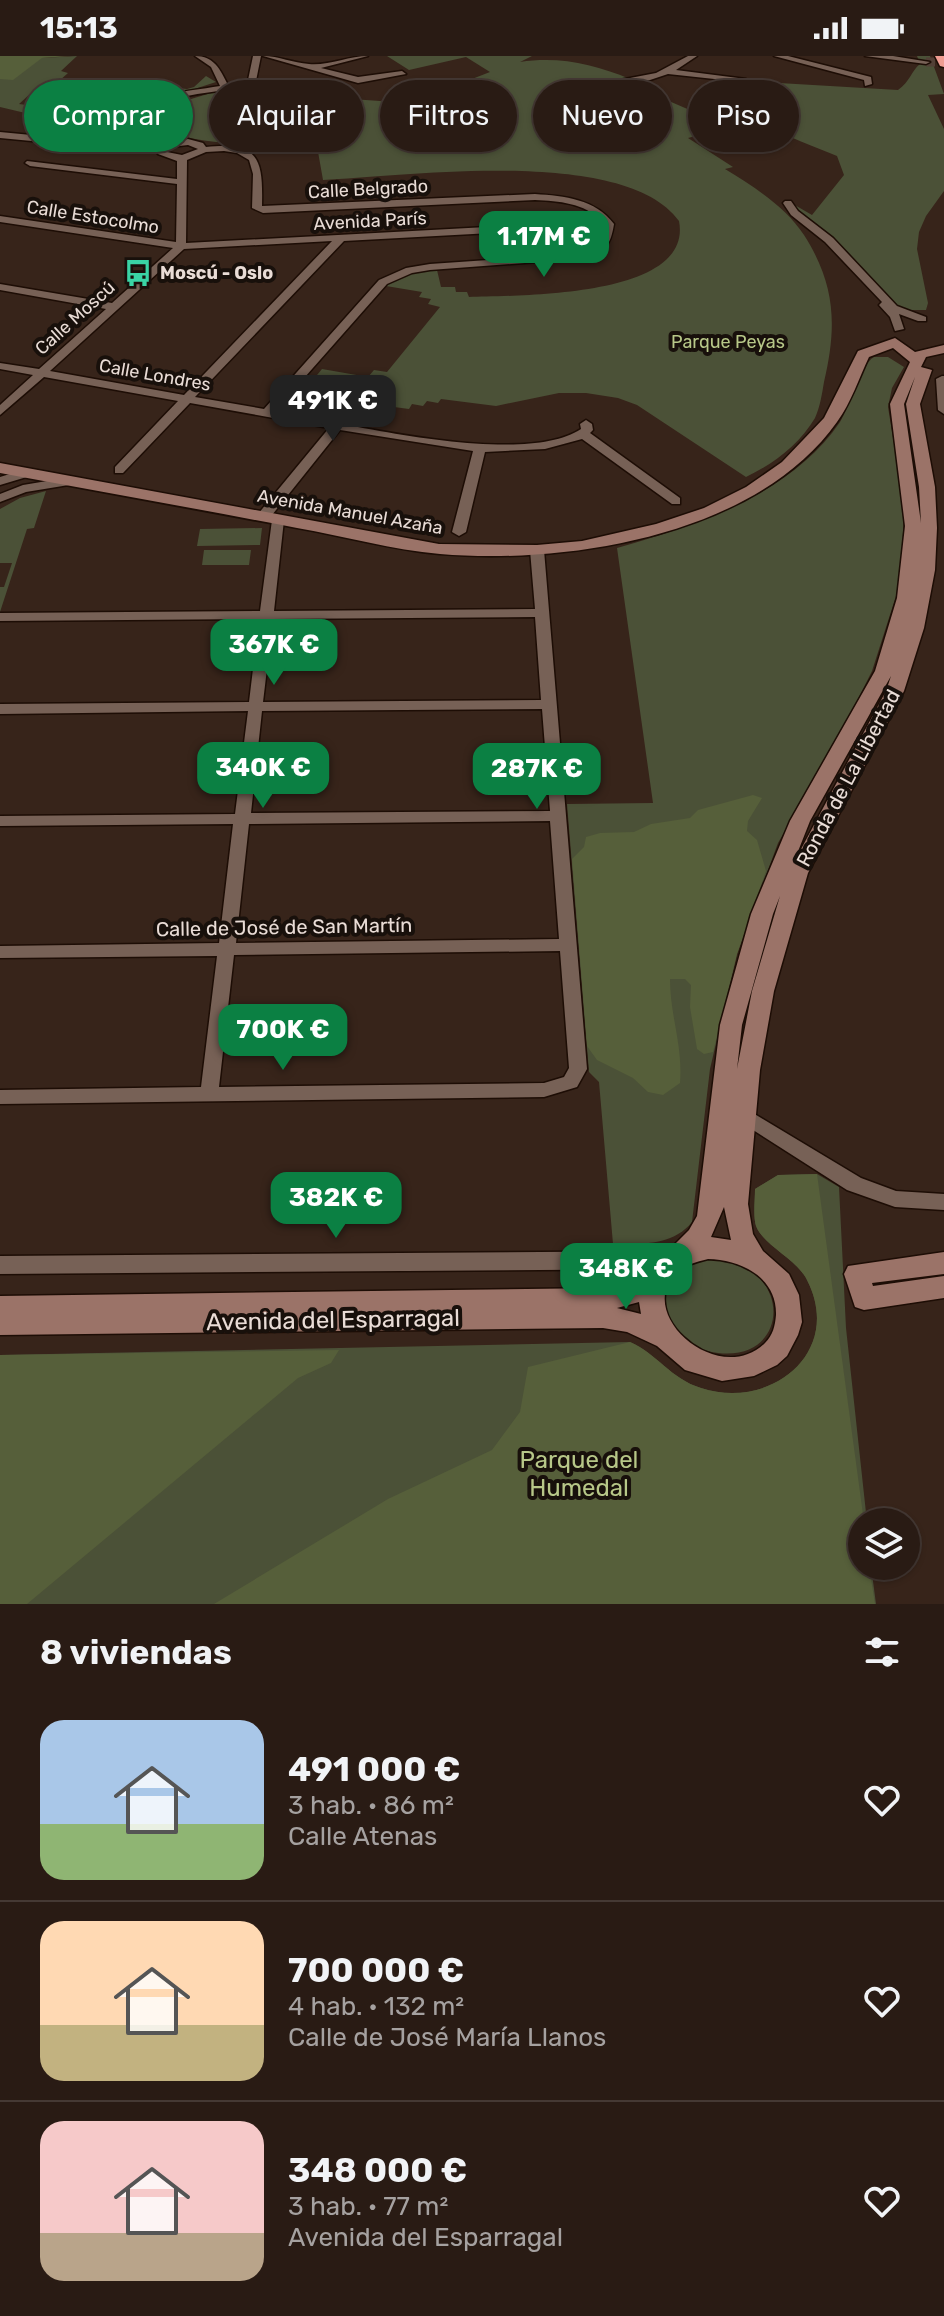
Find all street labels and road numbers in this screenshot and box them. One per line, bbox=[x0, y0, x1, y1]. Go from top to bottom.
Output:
street label: Calle Belgrado bbox=[307, 175, 429, 203]
street label: Calle Estocolmo bbox=[25, 196, 161, 238]
street label: Avenida París bbox=[313, 207, 427, 235]
street label: Calle Moscú bbox=[31, 276, 119, 360]
street label: Calle Londres bbox=[97, 354, 213, 396]
street label: Avenida Manuel Azaña bbox=[256, 485, 444, 539]
street label: Ronda de La Libertad bbox=[791, 685, 905, 871]
street label: Calle de José de San Martín bbox=[156, 913, 412, 941]
street label: Avenida del Esparragal bbox=[206, 1304, 460, 1336]

